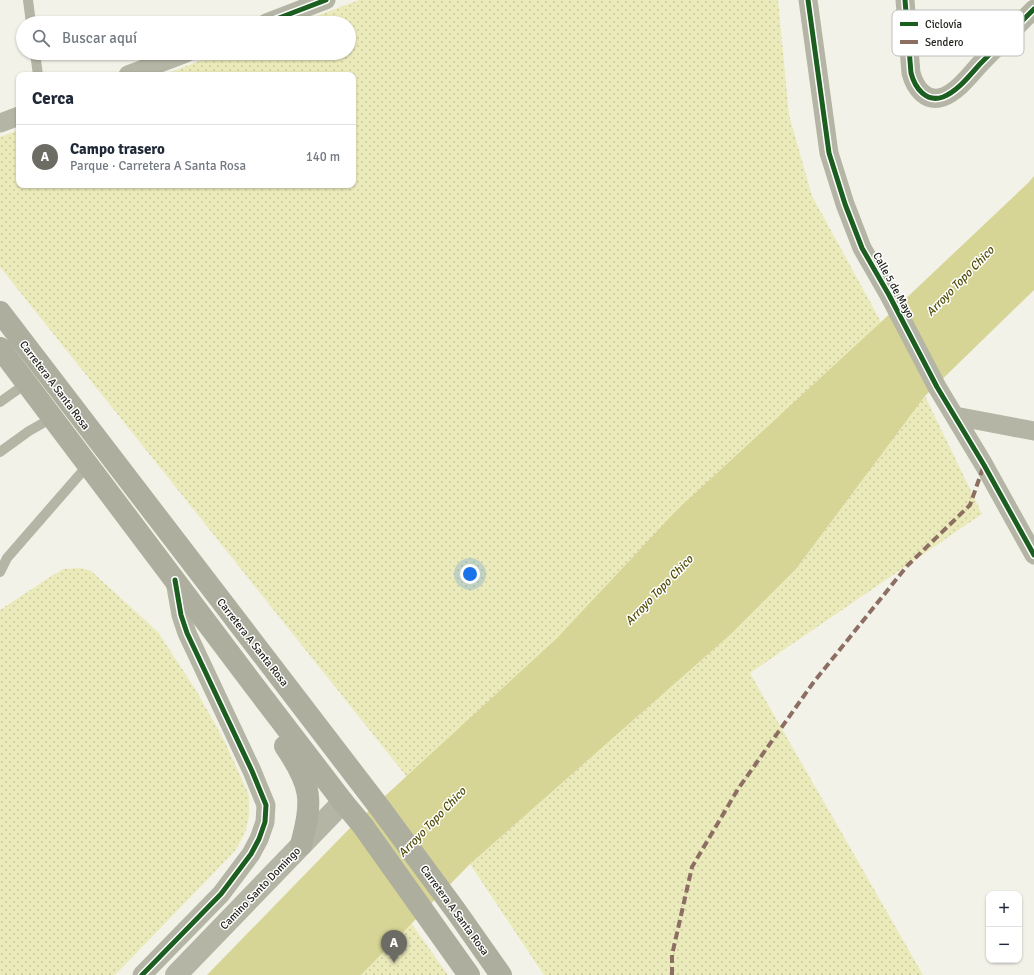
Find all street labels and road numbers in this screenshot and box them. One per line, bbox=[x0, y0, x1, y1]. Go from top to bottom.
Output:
street label: Calle 5 de Mayo bbox=[870, 250, 917, 321]
street label: Carretera A Santa Rosa bbox=[17, 338, 93, 433]
street label: Carretera A Santa Rosa bbox=[214, 596, 291, 689]
street label: Camino Santo Domingo bbox=[218, 844, 303, 932]
street label: Carretera A Santa Rosa bbox=[418, 863, 492, 958]

